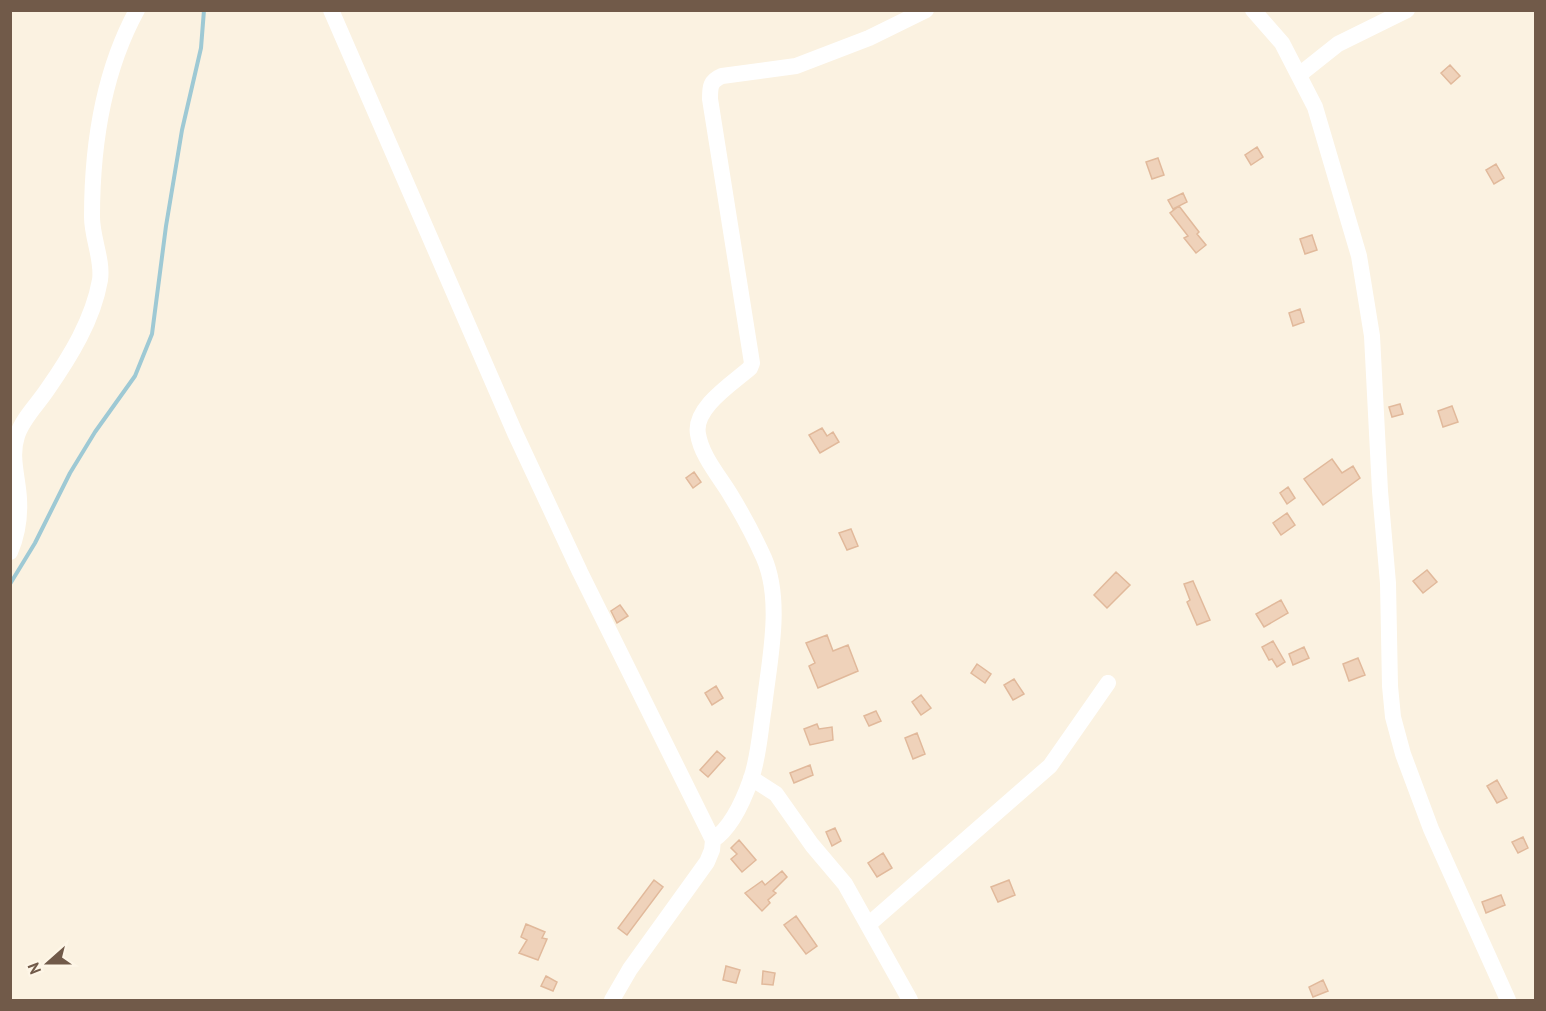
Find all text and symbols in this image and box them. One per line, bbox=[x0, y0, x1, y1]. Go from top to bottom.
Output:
north arrow bbox=[18, 933, 78, 993]
text: N bbox=[23, 960, 45, 977]

